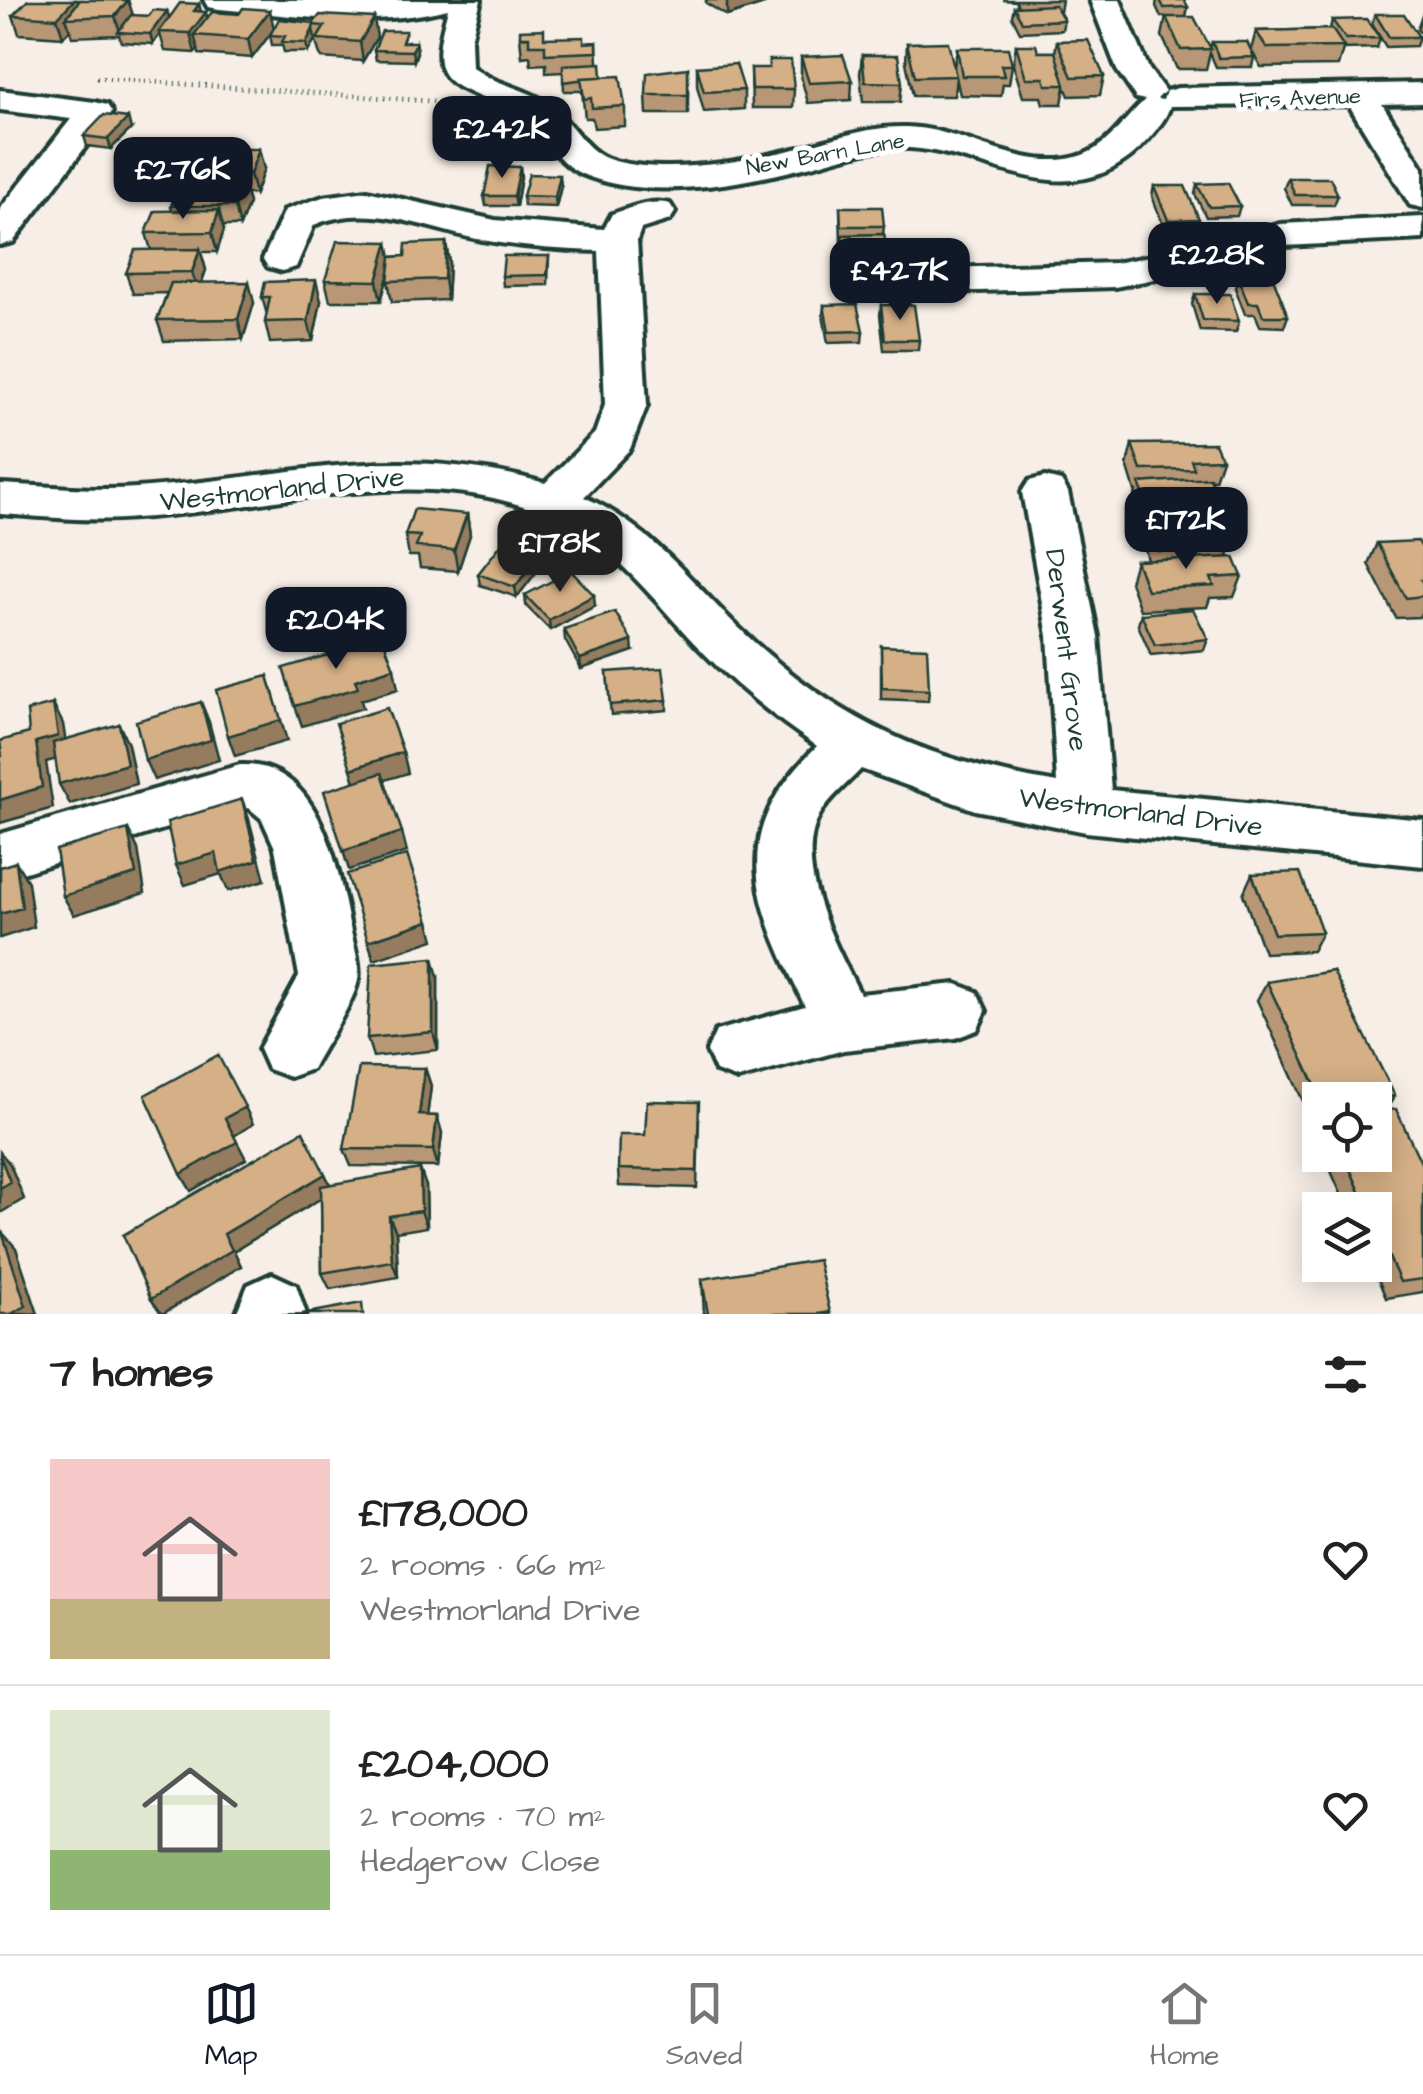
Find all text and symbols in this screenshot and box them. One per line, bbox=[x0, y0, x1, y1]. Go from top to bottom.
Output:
street label: Firs Avenue bbox=[1239, 81, 1362, 116]
pin: £242K bbox=[432, 96, 572, 181]
text: £242K bbox=[454, 106, 550, 151]
street label: New Barn Lane bbox=[744, 125, 907, 184]
pin: £276K bbox=[113, 137, 253, 222]
text: £276K bbox=[136, 147, 230, 192]
pin: £228K bbox=[1147, 222, 1287, 307]
text: £228K bbox=[1170, 232, 1264, 277]
pin: £427K bbox=[830, 238, 970, 323]
text: £427K bbox=[852, 248, 948, 293]
street label: Westmorland Drive bbox=[158, 457, 406, 522]
pin: £172K bbox=[1116, 487, 1256, 572]
text: £172K bbox=[1147, 497, 1225, 542]
pin: £178K bbox=[490, 510, 630, 595]
text: £178K bbox=[519, 520, 601, 565]
street label: Derwent Grove bbox=[1035, 547, 1098, 753]
pin: £204K bbox=[266, 587, 406, 672]
text: £204K bbox=[288, 597, 384, 642]
street label: Westmorland Drive bbox=[1017, 778, 1265, 847]
map controls bbox=[1302, 1082, 1392, 1282]
button: locate bbox=[1302, 1082, 1392, 1172]
button: layers bbox=[1302, 1192, 1392, 1282]
text: 7 homes bbox=[50, 1345, 214, 1403]
icon: filters bbox=[1318, 1347, 1373, 1402]
text: £178,000 bbox=[360, 1485, 528, 1543]
icon: home bbox=[130, 1499, 250, 1619]
icon: heart bbox=[1318, 1532, 1373, 1587]
text: 2 rooms · 66 m² bbox=[360, 1543, 606, 1588]
text: Westmorland Drive bbox=[360, 1588, 641, 1633]
text: £204,000 bbox=[360, 1736, 549, 1794]
icon: home bbox=[130, 1750, 250, 1870]
icon: heart bbox=[1318, 1783, 1373, 1838]
text: 2 rooms · 70 m² bbox=[360, 1794, 605, 1839]
text: Hedgerow Close bbox=[360, 1839, 600, 1884]
tab: Map bbox=[204, 1976, 259, 2075]
tab: Saved bbox=[666, 1976, 742, 2075]
tab: Home bbox=[1150, 1976, 1219, 2075]

